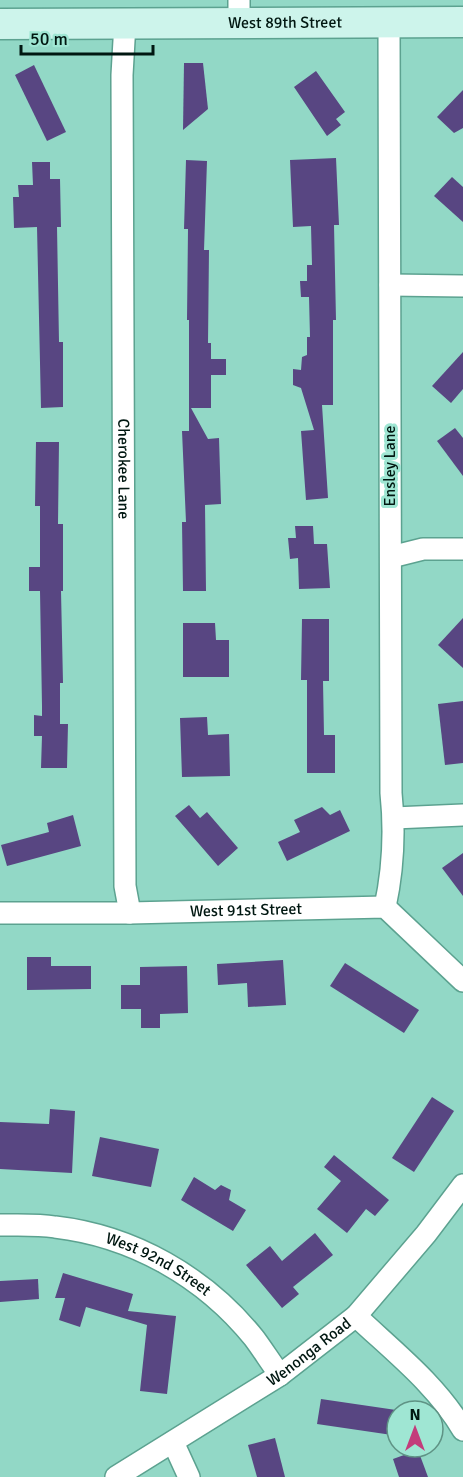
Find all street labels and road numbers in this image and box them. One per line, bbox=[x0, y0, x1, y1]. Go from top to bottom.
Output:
street label: West 89th Street bbox=[228, 13, 342, 33]
street label: Cherokee Lane bbox=[113, 419, 134, 519]
street label: Ensley Lane bbox=[380, 425, 400, 507]
street label: West 91st Street bbox=[190, 899, 303, 922]
street label: West 92nd Street bbox=[103, 1228, 215, 1301]
street label: Wenonga Road bbox=[263, 1313, 355, 1391]

